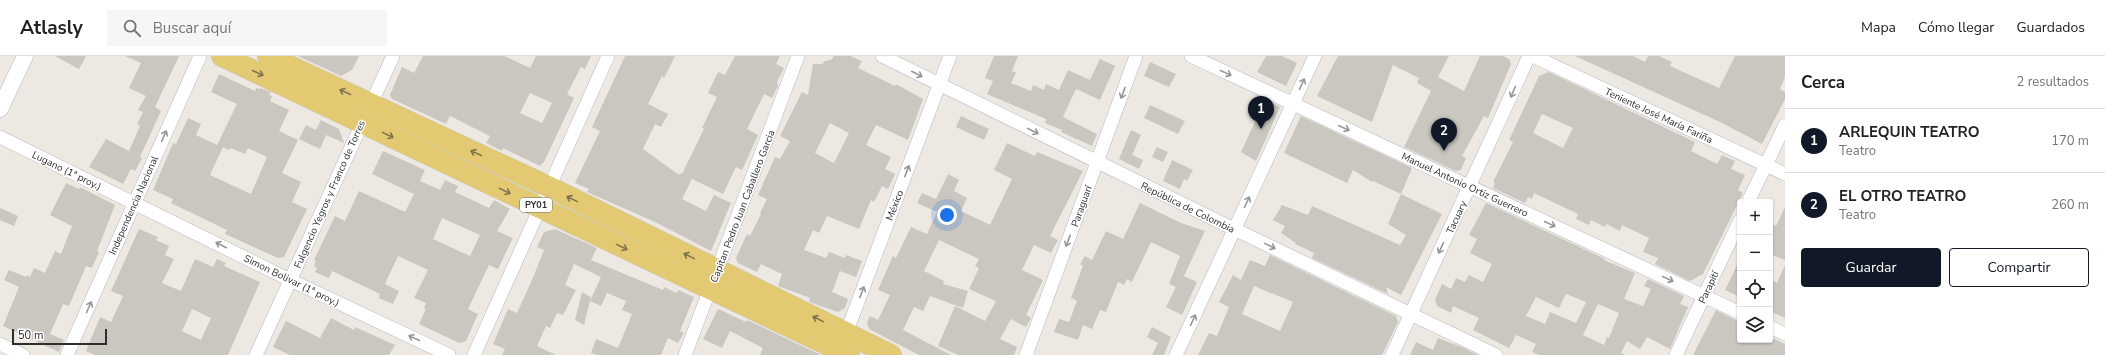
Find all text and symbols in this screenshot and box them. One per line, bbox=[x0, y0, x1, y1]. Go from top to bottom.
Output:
search box bbox=[107, 10, 387, 46]
text: Atlasly bbox=[20, 15, 83, 41]
icon: search bbox=[121, 17, 143, 39]
text: Buscar aquí bbox=[153, 18, 231, 38]
text: Mapa bbox=[1861, 18, 1896, 37]
text: Cómo llegar bbox=[1918, 18, 1994, 37]
text: Guardados bbox=[2016, 18, 2085, 37]
one-way arrow bbox=[1220, 69, 1232, 77]
one-way arrow bbox=[251, 70, 263, 77]
one-way arrow bbox=[911, 71, 923, 78]
text: Cerca bbox=[1801, 71, 1845, 94]
text: 2 resultados bbox=[2017, 73, 2089, 91]
one-way arrow bbox=[1299, 78, 1306, 90]
one-way arrow bbox=[1509, 85, 1516, 97]
street label: Teniente José María Fariña bbox=[1602, 85, 1715, 147]
one-way arrow bbox=[1118, 86, 1126, 98]
one-way arrow bbox=[340, 88, 352, 95]
pin: 1 bbox=[1248, 96, 1274, 129]
street label: Fulgencio Yegros y Franco de Torres bbox=[291, 118, 369, 271]
pin: 2 bbox=[1431, 118, 1457, 151]
text: ARLEQUIN TEATRO bbox=[1839, 122, 1980, 142]
one-way arrow bbox=[1337, 125, 1349, 132]
street label: Capitan Pedro Juan Caballero Garcia bbox=[707, 128, 779, 285]
one-way arrow bbox=[1027, 128, 1039, 135]
one-way arrow bbox=[161, 131, 168, 143]
one-way arrow bbox=[381, 132, 393, 139]
text: 1 bbox=[1810, 132, 1818, 150]
text: 170 m bbox=[2051, 132, 2089, 150]
text: Teatro bbox=[1839, 142, 1876, 160]
street label: Lugano (1ª proy.) bbox=[29, 148, 104, 194]
one-way arrow bbox=[470, 149, 482, 156]
street label: Manuel Antonio Ortiz Guerrero bbox=[1399, 149, 1531, 221]
street label: Independencia Nacional bbox=[106, 154, 162, 257]
one-way arrow bbox=[904, 165, 912, 177]
street label: República de Colombia bbox=[1138, 179, 1237, 237]
street label: Paraguarí bbox=[1068, 183, 1096, 229]
text: EL OTRO TEATRO bbox=[1839, 186, 1966, 206]
one-way arrow bbox=[499, 188, 511, 195]
street label: México bbox=[883, 188, 907, 223]
one-way arrow bbox=[567, 195, 579, 202]
one-way arrow bbox=[1244, 196, 1251, 208]
text: 2 bbox=[1810, 196, 1818, 214]
text: 260 m bbox=[2051, 196, 2089, 214]
road number: PY01 bbox=[520, 198, 552, 212]
street label: Tacuary bbox=[1443, 198, 1471, 236]
map controls bbox=[1737, 199, 1773, 343]
button: + bbox=[1737, 199, 1773, 235]
your location bbox=[937, 205, 957, 225]
text: Teatro bbox=[1839, 206, 1876, 224]
one-way arrow bbox=[1544, 221, 1556, 228]
one-way arrow bbox=[1064, 234, 1071, 247]
button: − bbox=[1737, 235, 1773, 271]
one-way arrow bbox=[216, 241, 228, 248]
one-way arrow bbox=[1437, 242, 1444, 254]
one-way arrow bbox=[1263, 243, 1275, 250]
one-way arrow bbox=[616, 244, 628, 251]
button: Guardar bbox=[1801, 248, 1941, 287]
button: Compartir bbox=[1949, 248, 2089, 287]
street label: Simon Bolivar (1ª proy.) bbox=[241, 252, 342, 310]
one-way arrow bbox=[683, 252, 695, 259]
street label: Parapití bbox=[1695, 268, 1723, 306]
button: locate bbox=[1737, 271, 1773, 307]
one-way arrow bbox=[1662, 276, 1674, 283]
one-way arrow bbox=[858, 287, 866, 299]
one-way arrow bbox=[86, 301, 93, 313]
button: layers bbox=[1737, 307, 1773, 343]
one-way arrow bbox=[1189, 314, 1197, 326]
one-way arrow bbox=[813, 315, 825, 322]
scale bar bbox=[12, 327, 107, 346]
text: 50 m bbox=[18, 328, 43, 343]
one-way arrow bbox=[408, 334, 420, 341]

